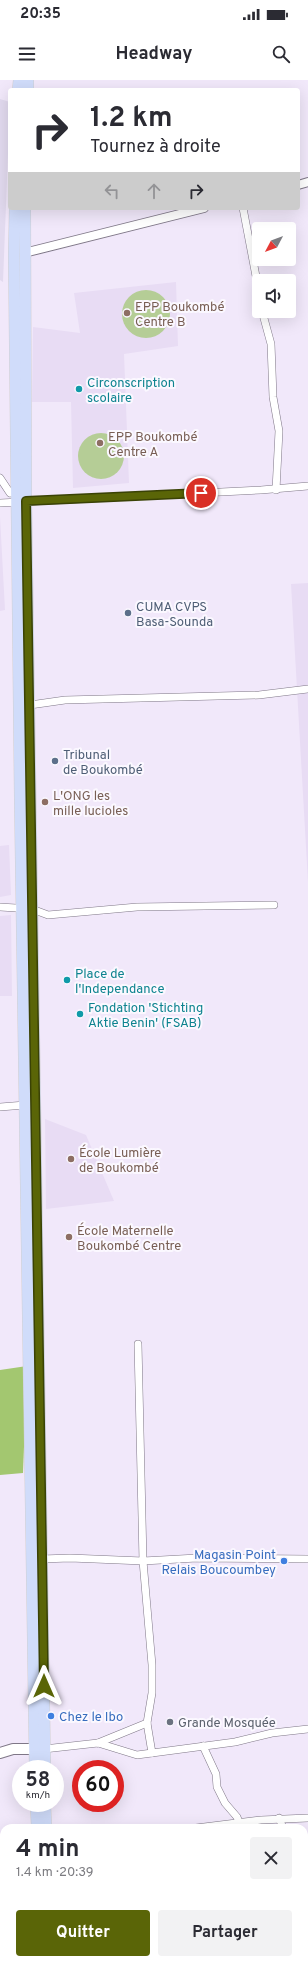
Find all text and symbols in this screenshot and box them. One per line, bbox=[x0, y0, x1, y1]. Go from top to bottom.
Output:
text: 20:35 bbox=[20, 5, 61, 24]
icon: menu bbox=[16, 43, 38, 65]
text: Headway bbox=[116, 43, 192, 66]
icon: search bbox=[270, 43, 292, 65]
text: 1.2 km bbox=[90, 101, 173, 137]
icon: right bbox=[24, 104, 76, 156]
text: Tournez à droite bbox=[90, 136, 221, 159]
icon: left bbox=[101, 180, 123, 202]
icon: ahead bbox=[143, 180, 165, 202]
icon: right bbox=[185, 180, 207, 202]
north arrow bbox=[252, 222, 296, 266]
map controls bbox=[252, 222, 296, 318]
button: sound bbox=[252, 274, 296, 318]
place label: EPP Boukombé Centre B bbox=[135, 300, 225, 331]
marker: EPP Boukombé Centre B bbox=[122, 308, 132, 318]
place label: Circonscription scolaire bbox=[87, 376, 175, 407]
marker: Circonscription scolaire bbox=[74, 384, 84, 394]
place label: EPP Boukombé Centre A bbox=[108, 430, 198, 461]
marker: EPP Boukombé Centre A bbox=[95, 438, 105, 448]
pin bbox=[184, 476, 218, 510]
icon: arrive bbox=[190, 482, 212, 504]
place label: CUMA CVPS Basa-Sounda bbox=[136, 600, 213, 631]
marker: CUMA CVPS Basa-Sounda bbox=[123, 608, 133, 618]
place label: Tribunal de Boukombé bbox=[63, 748, 143, 779]
marker: Tribunal de Boukombé bbox=[50, 756, 60, 766]
place label: L'ONG les mille lucioles bbox=[53, 789, 128, 820]
marker: L'ONG les mille lucioles bbox=[40, 797, 50, 807]
place label: Place de l'Independance bbox=[75, 967, 164, 998]
marker: Place de l'Independance bbox=[62, 975, 72, 985]
place label: Fondation 'Stichting Aktie Benin' (FSAB) bbox=[88, 1001, 203, 1032]
marker: Fondation 'Stichting Aktie Benin' (FSAB) bbox=[75, 1009, 85, 1019]
place label: École Lumière de Boukombé bbox=[79, 1144, 161, 1177]
marker: École Lumière de Boukombé bbox=[66, 1154, 76, 1164]
place label: École Maternelle Boukombé Centre bbox=[77, 1222, 181, 1255]
marker: École Maternelle Boukombé Centre bbox=[64, 1232, 74, 1242]
place label: Magasin Point Relais Boucoumbey bbox=[161, 1548, 276, 1579]
marker: Magasin Point Relais Boucoumbey bbox=[279, 1556, 289, 1566]
position arrow bbox=[23, 1665, 65, 1707]
place label: Chez le Ibo bbox=[59, 1710, 123, 1726]
marker: Chez le Ibo bbox=[46, 1711, 56, 1721]
place label: Grande Mosquée bbox=[178, 1716, 276, 1732]
marker: Grande Mosquée bbox=[165, 1717, 175, 1727]
speed limit sign: 60 bbox=[72, 1760, 124, 1812]
text: 58 bbox=[26, 1768, 50, 1794]
text: km/h bbox=[26, 1789, 50, 1802]
text: 4 min bbox=[16, 1835, 79, 1865]
button: close bbox=[250, 1837, 292, 1879]
text: 1.4 km · 20:39 bbox=[16, 1865, 94, 1881]
button: Quitter bbox=[16, 1910, 150, 1956]
button: Partager bbox=[158, 1910, 292, 1956]

